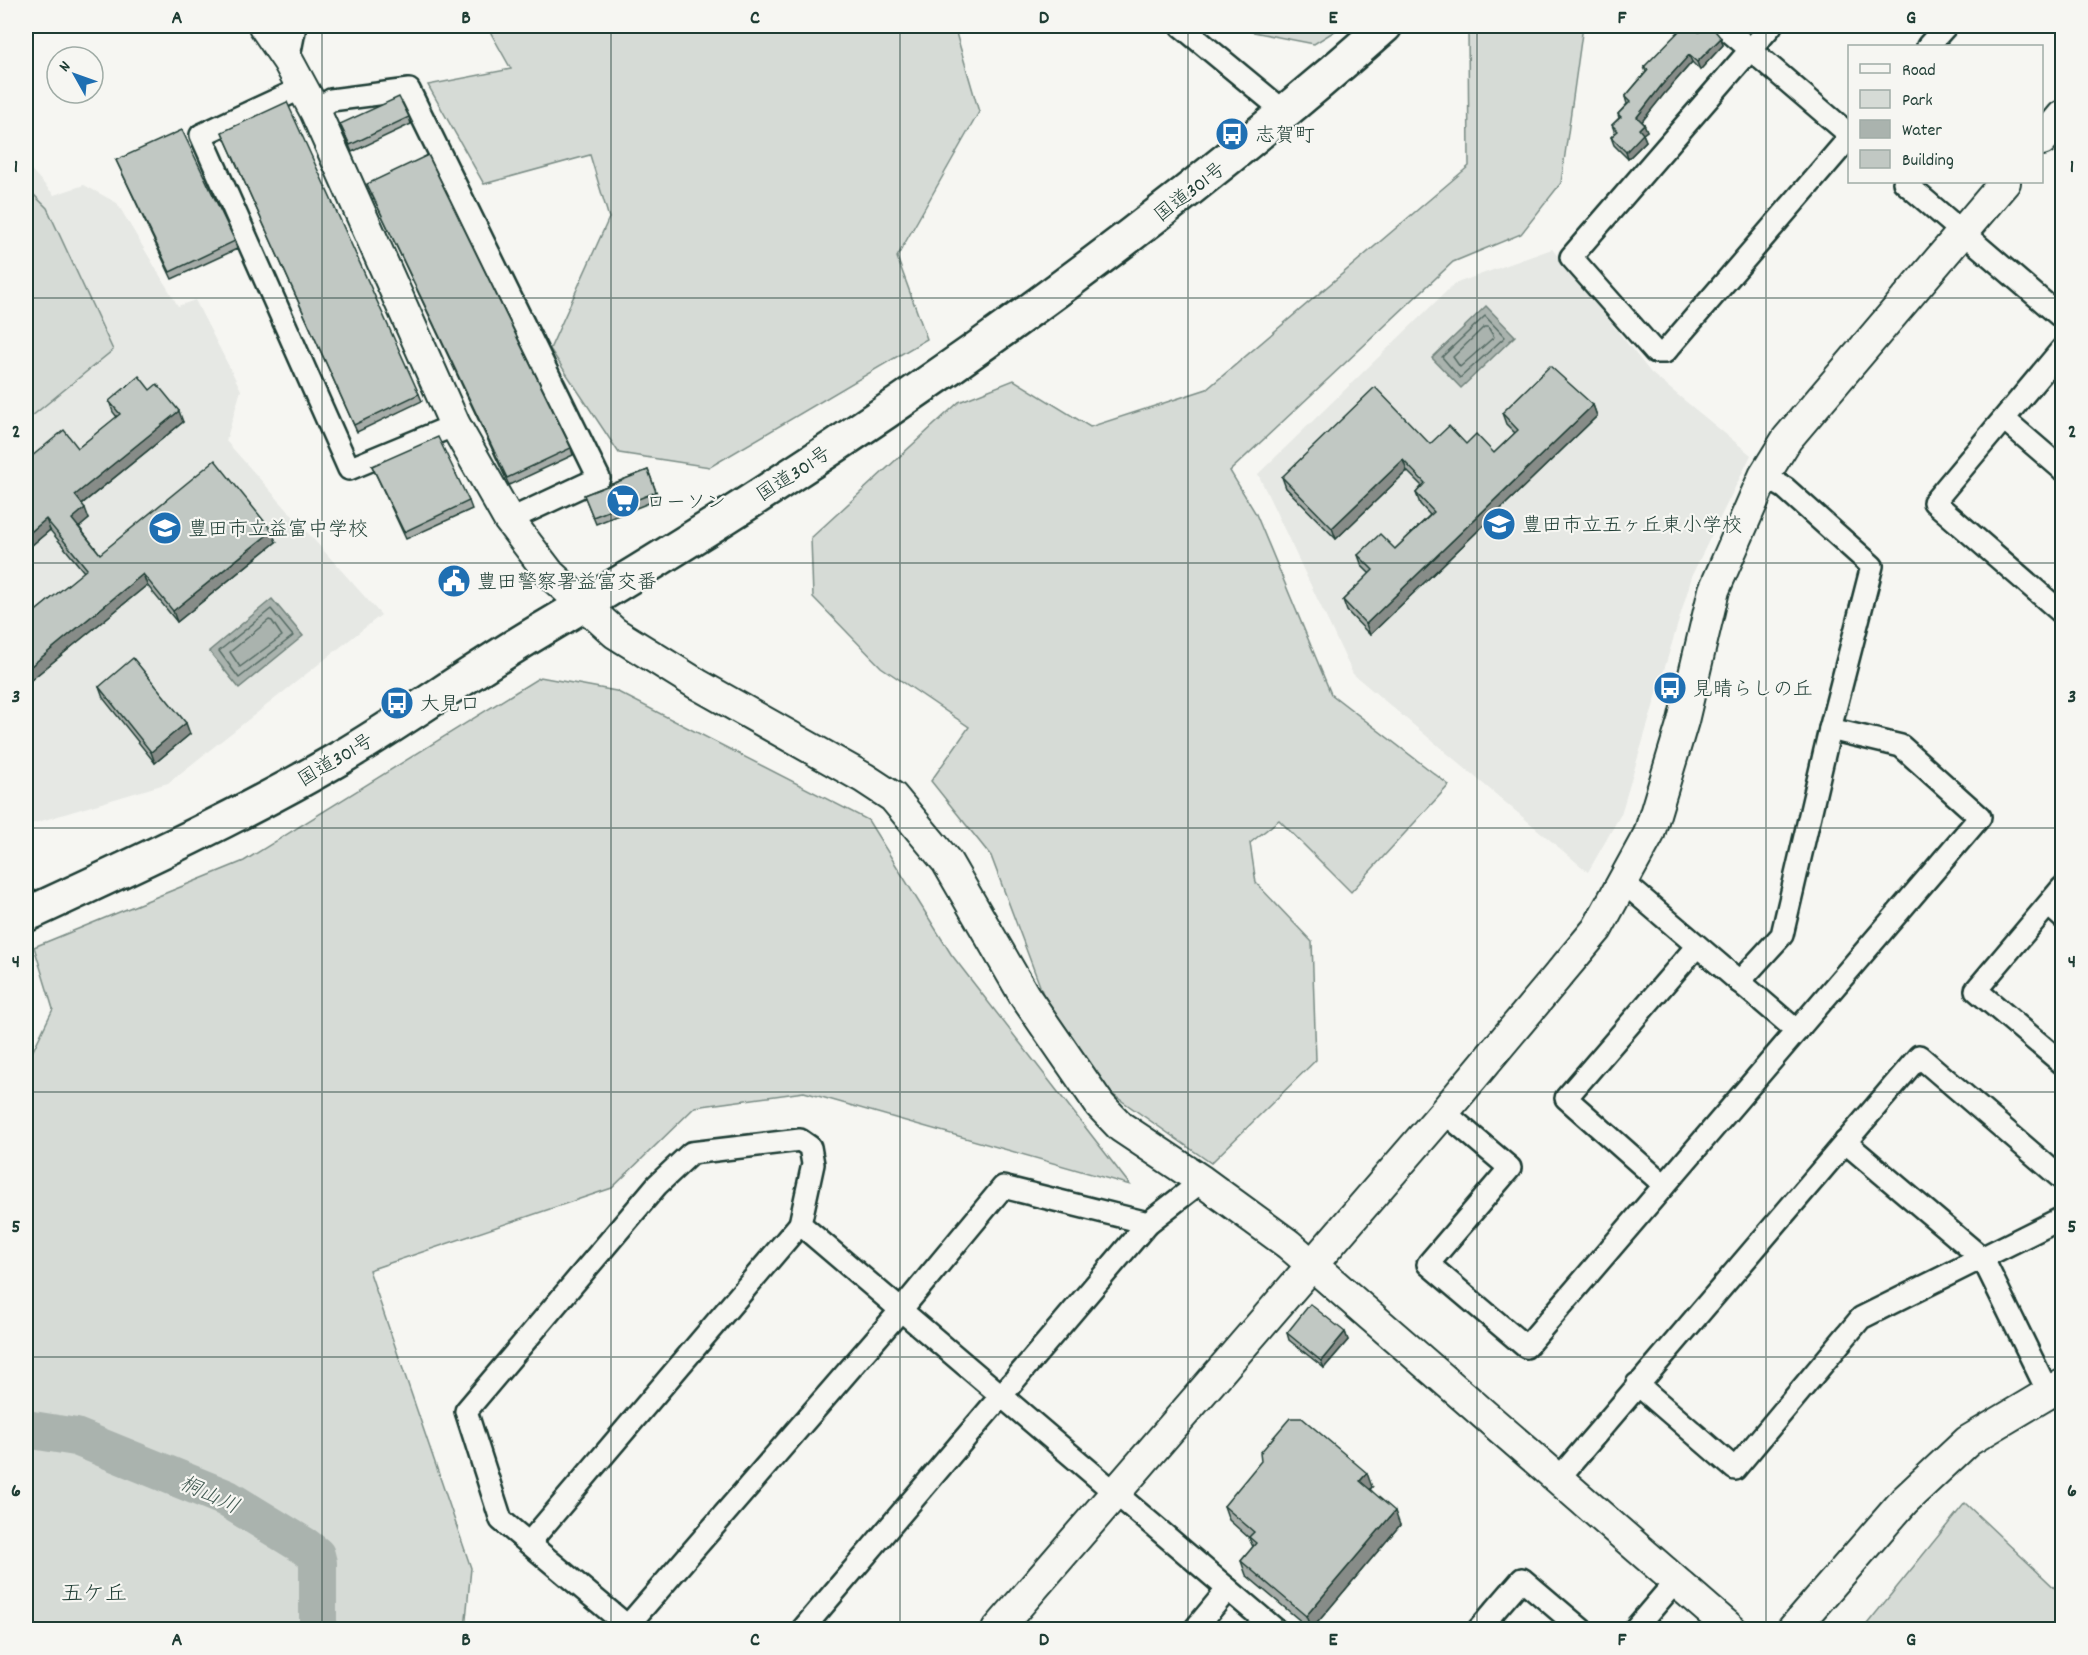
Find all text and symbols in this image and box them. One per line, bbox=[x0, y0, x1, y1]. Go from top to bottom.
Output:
text: A bbox=[172, 5, 183, 33]
text: B bbox=[461, 5, 471, 33]
text: C bbox=[750, 5, 760, 33]
text: D bbox=[1039, 5, 1050, 33]
text: E bbox=[1328, 5, 1338, 33]
text: F bbox=[1618, 5, 1628, 33]
text: G bbox=[1906, 5, 1916, 33]
north arrow bbox=[45, 45, 105, 105]
legend bbox=[1848, 45, 2043, 183]
text: N bbox=[54, 56, 77, 77]
text: Road bbox=[1902, 59, 1936, 84]
text: Park bbox=[1902, 89, 1933, 114]
bus stop icon: 志賀町 bbox=[1214, 116, 1250, 152]
text: Water bbox=[1902, 119, 1942, 144]
place label: 志賀町 bbox=[1255, 123, 1315, 151]
text: Building bbox=[1902, 149, 1954, 174]
text: 1 bbox=[14, 154, 18, 182]
text: 1 bbox=[2070, 154, 2074, 182]
street label: 国道301号 bbox=[1149, 156, 1233, 230]
text: 2 bbox=[12, 419, 20, 447]
text: 2 bbox=[2068, 419, 2076, 447]
street label: 国道301号 bbox=[752, 441, 838, 510]
supermarket icon: ローソン bbox=[605, 483, 641, 519]
place label: ローソン bbox=[646, 490, 726, 518]
school or university icon: 豊田市立五ヶ丘東小学校 bbox=[1481, 506, 1517, 542]
school or university icon: 豊田市立益富中学校 bbox=[147, 510, 183, 546]
place label: 豊田市立五ヶ丘東小学校 bbox=[1522, 513, 1742, 541]
place label: 豊田市立益富中学校 bbox=[188, 517, 368, 545]
public building icon: 豊田警察署益富交番 bbox=[436, 563, 472, 599]
place label: 豊田警察署益富交番 bbox=[477, 570, 657, 598]
bus stop icon: 見晴らしの丘 bbox=[1652, 670, 1688, 706]
place label: 見晴らしの丘 bbox=[1693, 677, 1813, 705]
text: 3 bbox=[12, 684, 20, 712]
text: 3 bbox=[2068, 684, 2076, 712]
bus stop icon: 大見口 bbox=[379, 685, 415, 721]
place label: 大見口 bbox=[420, 692, 480, 720]
street label: 国道301号 bbox=[293, 728, 380, 795]
text: 4 bbox=[12, 949, 20, 977]
text: 4 bbox=[2068, 949, 2076, 977]
text: 5 bbox=[11, 1214, 21, 1242]
text: 5 bbox=[2067, 1214, 2077, 1242]
water label: 桐山川 bbox=[174, 1470, 244, 1524]
text: 6 bbox=[11, 1478, 21, 1506]
text: 6 bbox=[2067, 1478, 2077, 1506]
district label: 五ケ丘 bbox=[61, 1580, 127, 1611]
text: A bbox=[172, 1627, 183, 1655]
text: B bbox=[461, 1627, 471, 1655]
text: C bbox=[750, 1627, 760, 1655]
text: D bbox=[1039, 1627, 1050, 1655]
text: E bbox=[1328, 1627, 1338, 1655]
text: F bbox=[1618, 1627, 1628, 1655]
text: G bbox=[1906, 1627, 1916, 1655]

